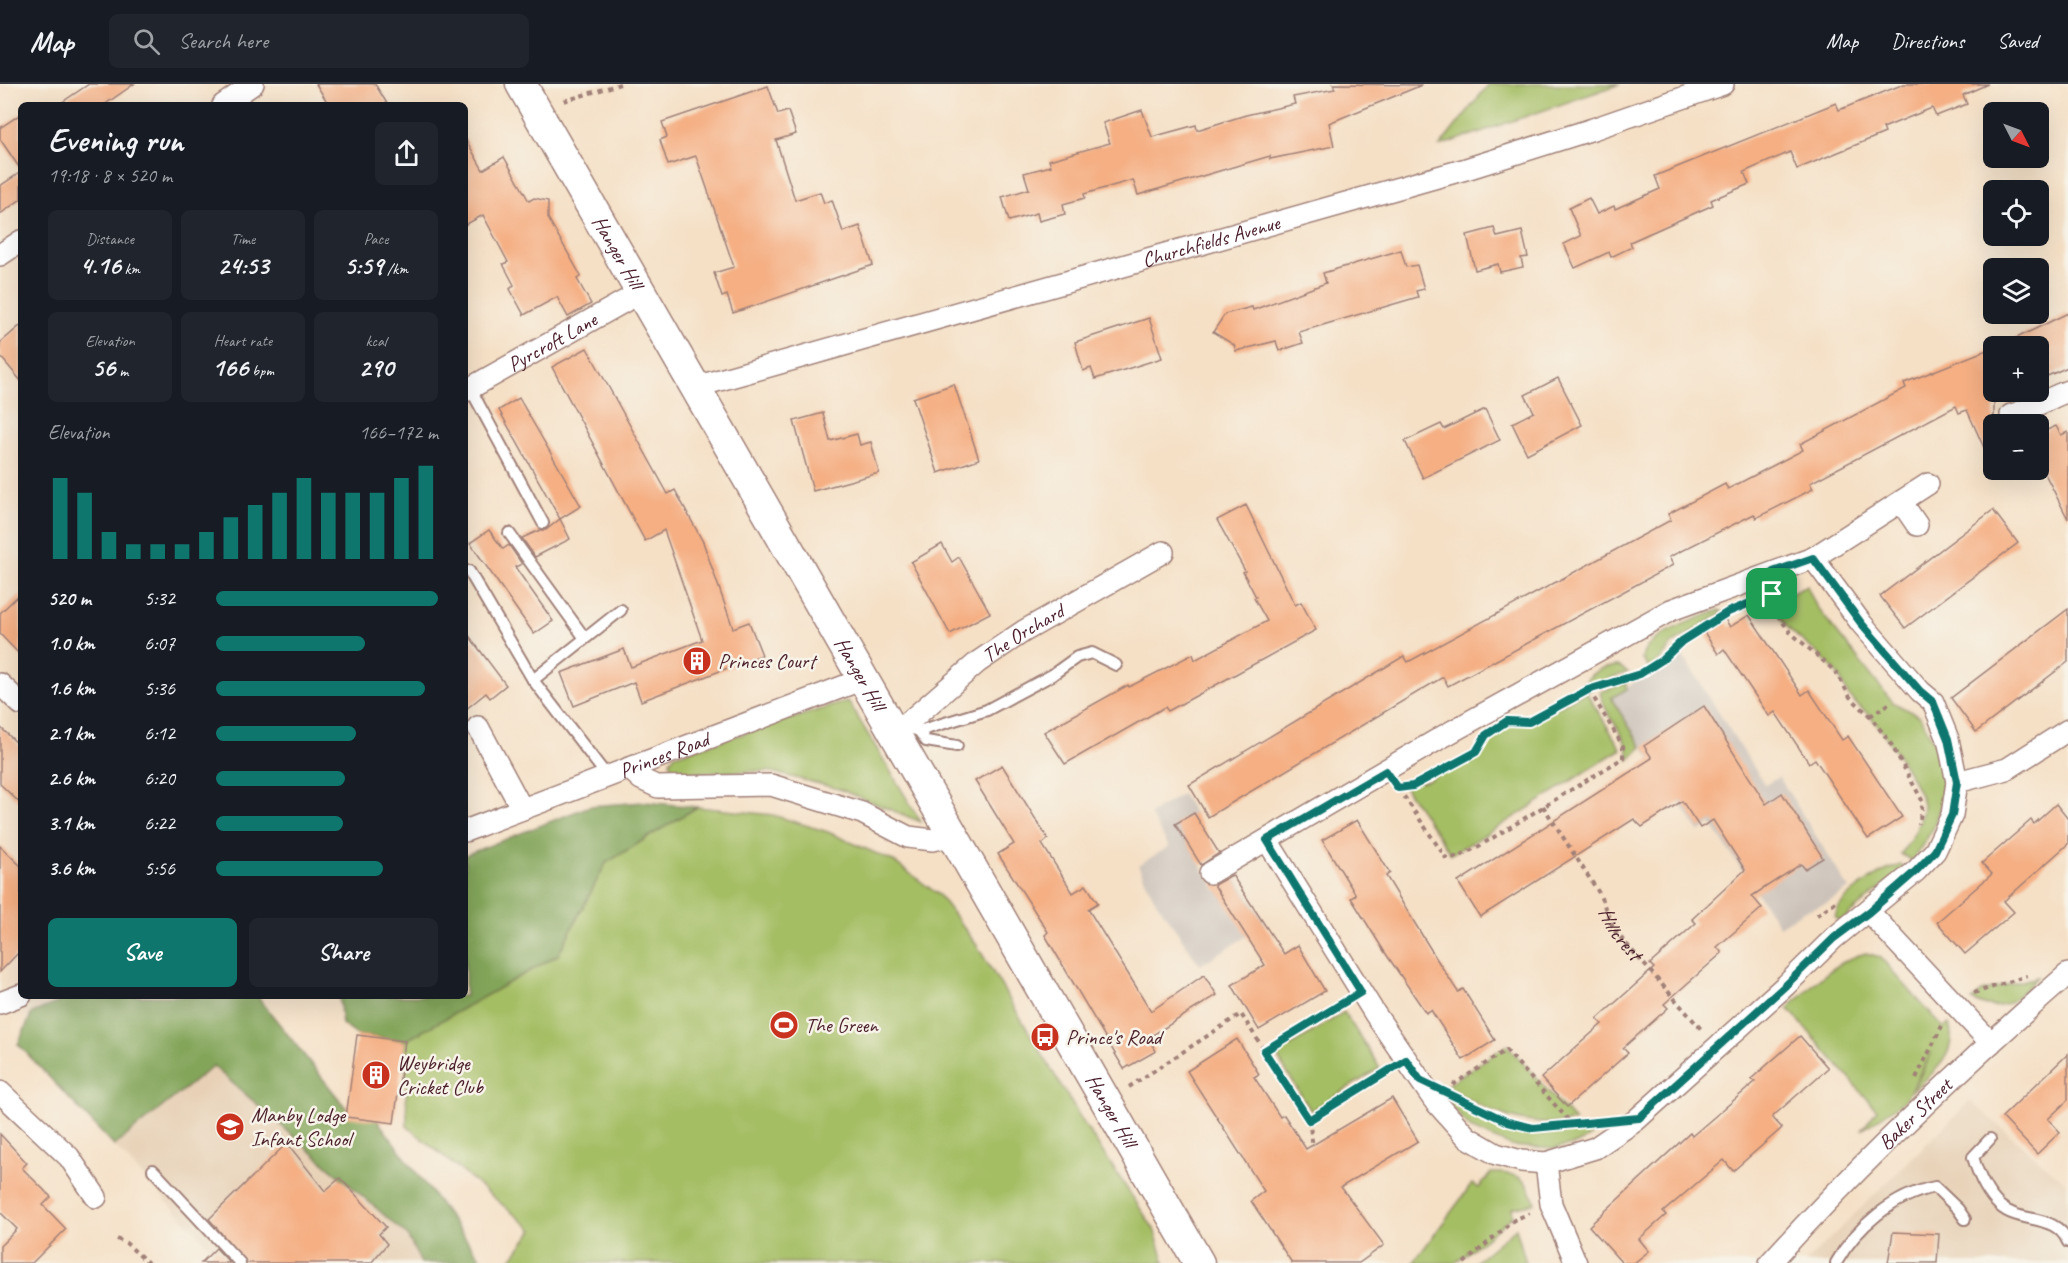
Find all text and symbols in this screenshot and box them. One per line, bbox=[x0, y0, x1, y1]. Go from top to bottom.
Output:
search box bbox=[109, 14, 529, 68]
text: Map bbox=[30, 24, 73, 59]
icon: search bbox=[130, 25, 163, 58]
text: Search here bbox=[178, 27, 268, 55]
text: Map bbox=[1826, 28, 1858, 54]
text: Directions bbox=[1891, 28, 1964, 54]
text: Saved bbox=[1997, 28, 2038, 54]
north arrow bbox=[1983, 102, 2049, 168]
map controls bbox=[1983, 102, 2049, 480]
text: Evening run bbox=[48, 119, 183, 161]
button: share bbox=[375, 122, 438, 185]
text: 19:18 · 8 × 520 m bbox=[48, 163, 172, 188]
button: locate bbox=[1983, 180, 2049, 246]
street label: Churchfields Avenue bbox=[1139, 209, 1284, 273]
street label: Hanger Hill bbox=[586, 211, 651, 296]
text: Distance bbox=[86, 229, 134, 249]
text: Time bbox=[231, 229, 255, 249]
text: Pace bbox=[364, 229, 388, 249]
text: 4.16 bbox=[80, 249, 121, 282]
text: 24:53 bbox=[217, 249, 269, 282]
text: 5:59 bbox=[344, 249, 383, 282]
button: layers bbox=[1983, 258, 2049, 324]
text: km bbox=[121, 259, 140, 279]
text: /km bbox=[383, 259, 408, 279]
street label: Pyrcroft Lane bbox=[503, 306, 602, 377]
text: Elevation bbox=[85, 331, 135, 351]
text: Heart rate bbox=[214, 331, 272, 351]
text: kcal bbox=[365, 331, 387, 351]
button: + bbox=[1983, 336, 2049, 402]
text: 56 bbox=[92, 351, 115, 384]
text: 166 bbox=[212, 351, 248, 384]
text: 290 bbox=[359, 351, 393, 384]
text: m bbox=[115, 361, 128, 381]
text: bpm bbox=[248, 361, 274, 381]
button: − bbox=[1983, 414, 2049, 480]
text: Elevation bbox=[48, 420, 110, 445]
text: 166–172 m bbox=[359, 420, 438, 445]
pin bbox=[1746, 568, 1797, 619]
icon: arrive bbox=[1755, 577, 1788, 610]
text: 520 m bbox=[48, 586, 91, 611]
text: 5:32 bbox=[144, 586, 175, 611]
street label: The Orchard bbox=[977, 597, 1071, 668]
text: 1.0 km bbox=[48, 631, 95, 656]
text: 6:07 bbox=[144, 631, 175, 656]
street label: Hanger Hill bbox=[829, 632, 893, 718]
building icon: Princes Court bbox=[681, 645, 713, 677]
place label: Princes Court bbox=[718, 648, 818, 674]
text: 1.6 km bbox=[48, 676, 95, 701]
text: 5:36 bbox=[144, 676, 175, 701]
text: 2.1 km bbox=[48, 721, 95, 746]
text: 6:12 bbox=[144, 721, 175, 746]
street label: Princes Road bbox=[616, 725, 716, 784]
text: 2.6 km bbox=[48, 766, 95, 791]
text: 6:20 bbox=[144, 766, 175, 791]
text: 3.1 km bbox=[48, 811, 95, 836]
text: 6:22 bbox=[144, 811, 175, 836]
text: 3.6 km bbox=[48, 856, 95, 881]
text: 5:56 bbox=[144, 856, 175, 881]
street label: Hillcrest bbox=[1593, 904, 1650, 968]
button: Save bbox=[48, 918, 237, 987]
button: Share bbox=[249, 918, 438, 987]
sports icon: The Green bbox=[768, 1009, 800, 1041]
place label: The Green bbox=[805, 1012, 879, 1038]
bus stop icon: Prince's Road bbox=[1029, 1021, 1061, 1053]
place label: Prince's Road bbox=[1066, 1024, 1165, 1050]
place label: Weybridge Cricket Club bbox=[397, 1050, 485, 1100]
building icon: Weybridge Cricket Club bbox=[360, 1059, 392, 1091]
street label: Hanger Hill bbox=[1080, 1069, 1144, 1155]
street label: Baker Street bbox=[1873, 1071, 1959, 1155]
place label: Manby Lodge Infant School bbox=[251, 1102, 354, 1152]
school or university icon: Manby Lodge Infant School bbox=[214, 1111, 246, 1143]

